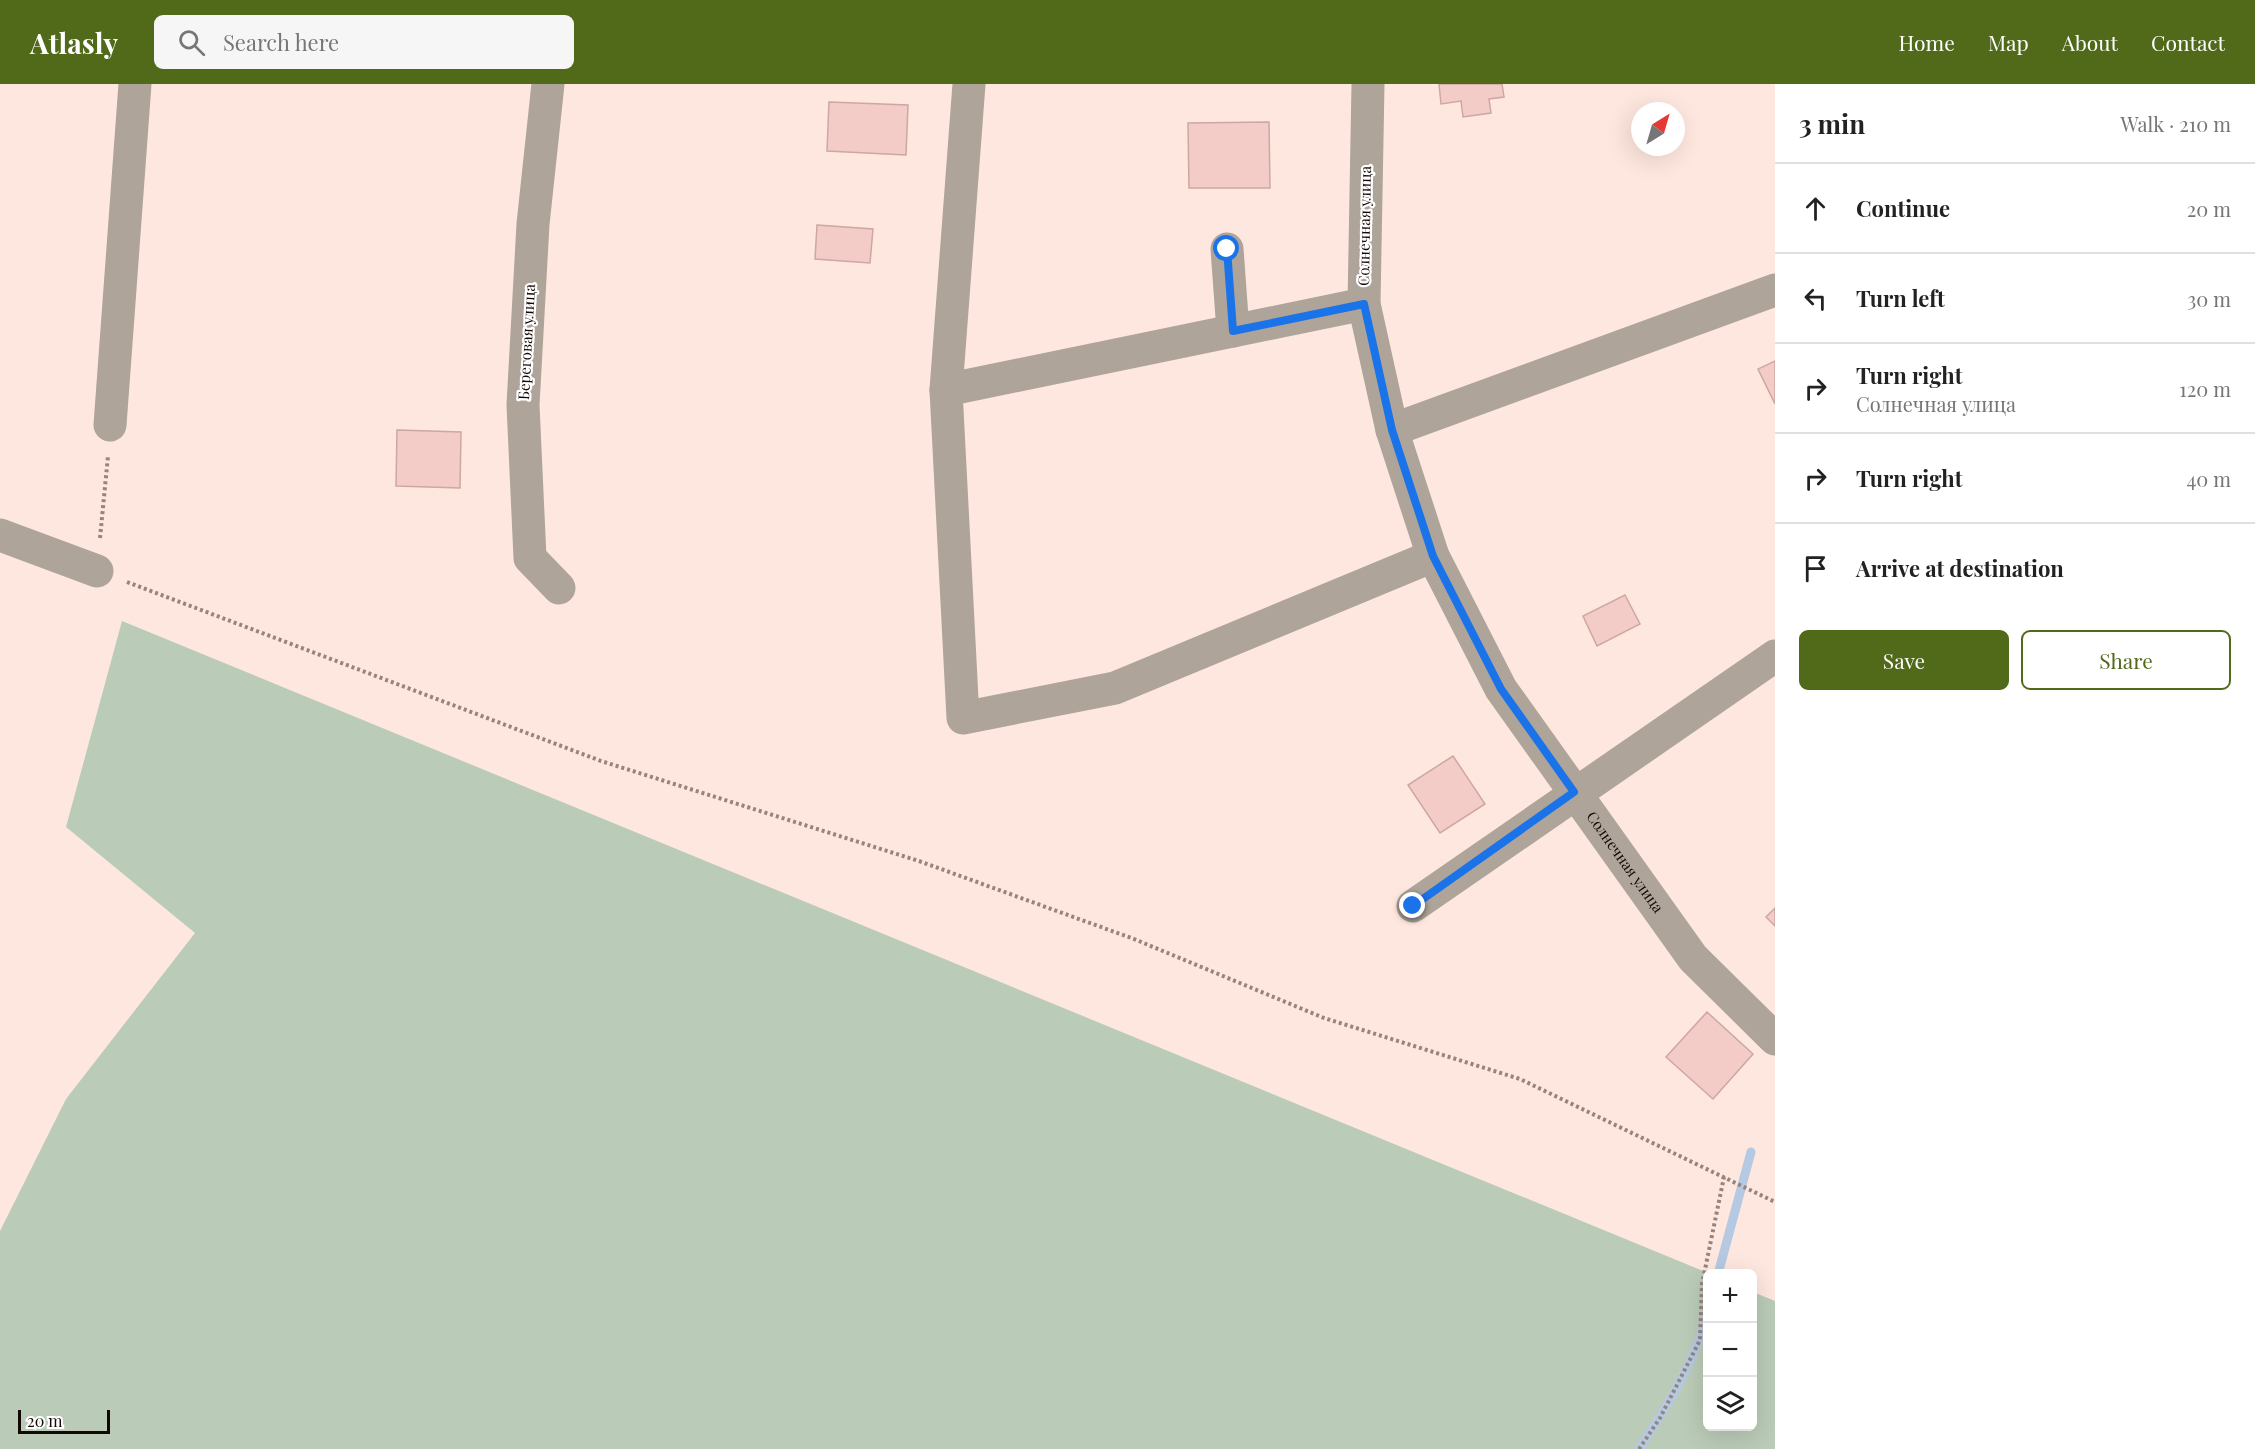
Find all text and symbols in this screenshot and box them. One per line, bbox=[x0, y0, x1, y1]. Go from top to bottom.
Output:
search box bbox=[154, 15, 574, 69]
text: Atlasly bbox=[30, 24, 118, 61]
icon: search bbox=[175, 26, 208, 59]
text: Search here bbox=[223, 27, 339, 57]
text: Home bbox=[1899, 28, 1955, 56]
text: Map bbox=[1988, 28, 2029, 56]
text: About bbox=[2062, 28, 2118, 56]
text: Contact bbox=[2151, 28, 2225, 56]
north arrow bbox=[1631, 102, 1685, 156]
text: 3 min bbox=[1799, 106, 1865, 141]
text: Walk · 210 m bbox=[2121, 110, 2231, 137]
street label: Солнечная улица bbox=[1353, 165, 1375, 286]
icon: ahead bbox=[1799, 192, 1832, 225]
text: Continue bbox=[1856, 193, 1950, 223]
text: 20 m bbox=[2187, 195, 2231, 222]
route start bbox=[1213, 235, 1239, 261]
icon: left bbox=[1799, 282, 1832, 315]
street label: Береговая улица bbox=[513, 283, 539, 400]
text: Turn left bbox=[1856, 283, 1945, 313]
text: 30 m bbox=[2187, 285, 2231, 312]
text: Turn right bbox=[1856, 360, 1962, 390]
icon: right bbox=[1799, 372, 1832, 405]
text: 120 m bbox=[2179, 375, 2231, 402]
text: Солнечная улица bbox=[1856, 390, 2016, 417]
icon: right bbox=[1799, 462, 1832, 495]
text: Turn right bbox=[1856, 463, 1962, 493]
text: 40 m bbox=[2186, 465, 2231, 492]
icon: arrive bbox=[1799, 552, 1832, 585]
text: Arrive at destination bbox=[1856, 553, 2064, 583]
button: Save bbox=[1799, 630, 2009, 690]
button: Share bbox=[2021, 630, 2231, 690]
street label: Солнечная улица bbox=[1583, 807, 1669, 917]
route end bbox=[1399, 892, 1425, 918]
map controls bbox=[1703, 1269, 1757, 1431]
button: + bbox=[1703, 1269, 1757, 1323]
button: − bbox=[1703, 1323, 1757, 1377]
button: layers bbox=[1703, 1377, 1757, 1431]
scale bar bbox=[18, 1407, 110, 1434]
text: 20 m bbox=[27, 1410, 62, 1431]

